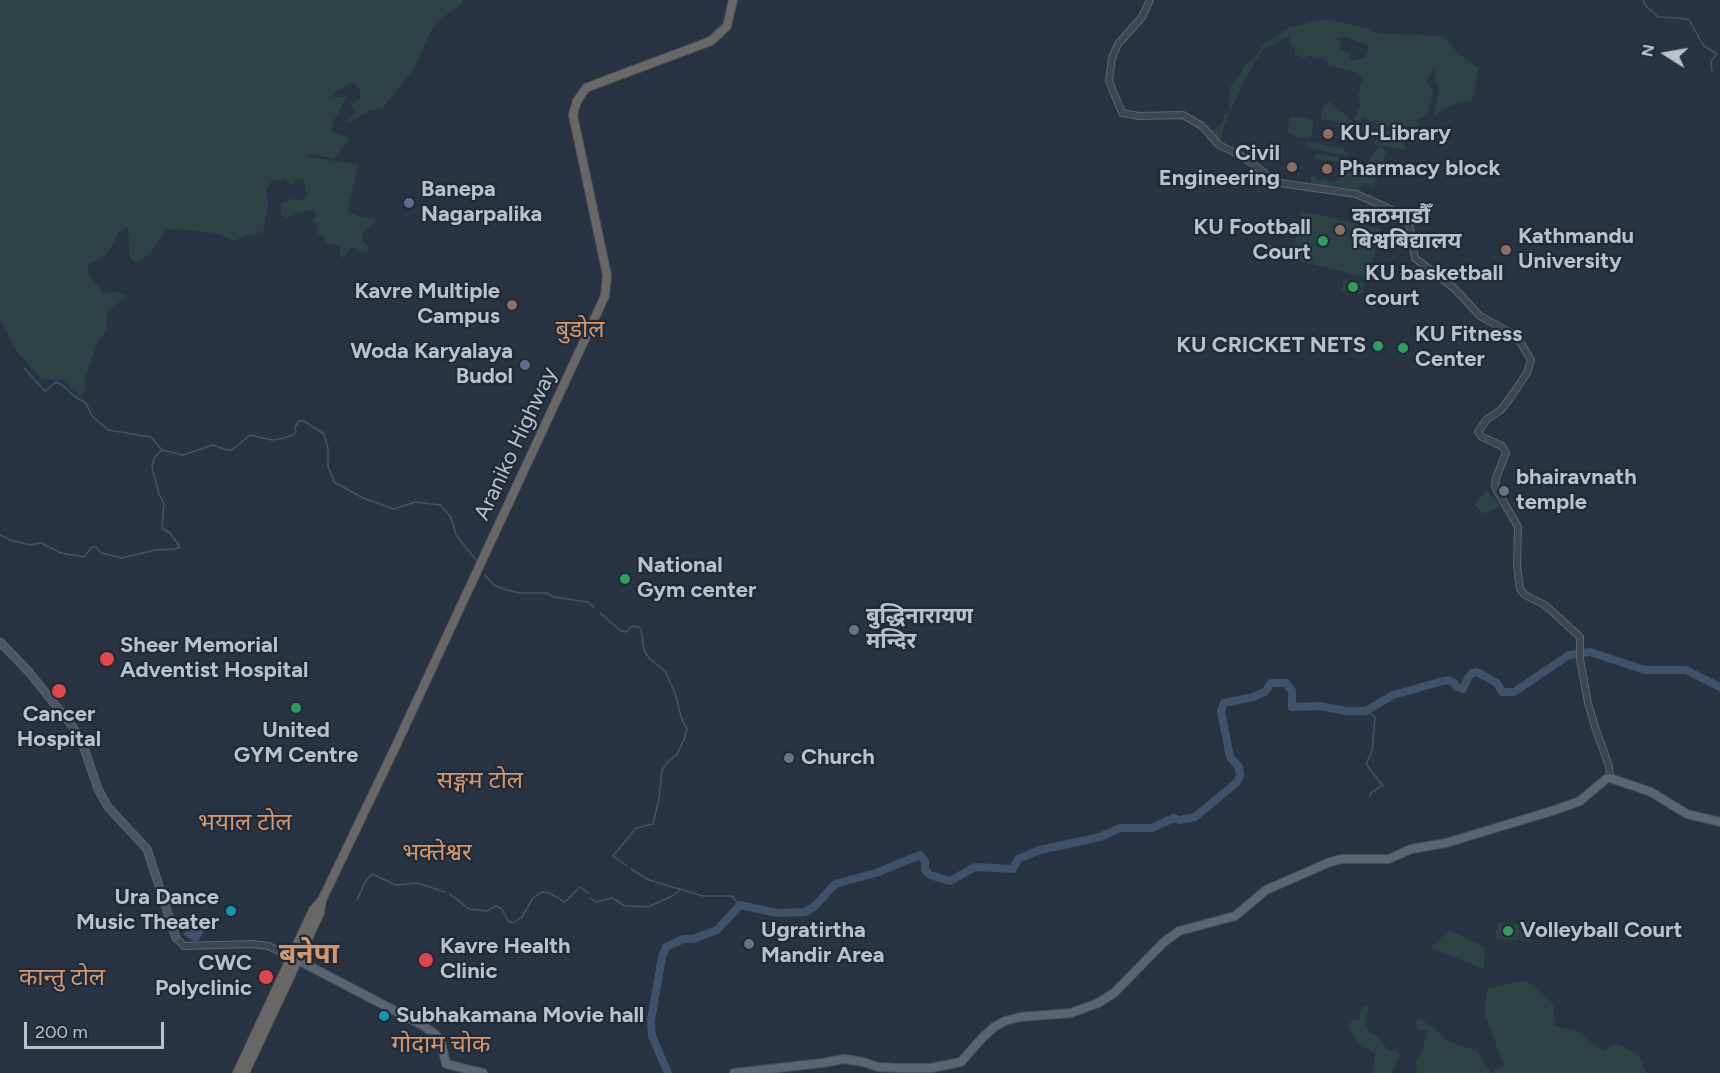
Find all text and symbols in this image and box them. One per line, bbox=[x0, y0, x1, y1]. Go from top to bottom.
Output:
north arrow bbox=[1636, 24, 1696, 84]
text: N bbox=[1637, 43, 1658, 58]
place label: KU-Library bbox=[1340, 121, 1451, 147]
marker: KU-Library bbox=[1321, 127, 1335, 141]
place label: Civil Engineering bbox=[1159, 141, 1280, 192]
place label: Pharmacy block bbox=[1339, 156, 1500, 182]
marker: Civil Engineering bbox=[1285, 160, 1299, 174]
marker: Pharmacy block bbox=[1320, 162, 1334, 176]
place label: Banepa Nagarpalika bbox=[421, 177, 542, 228]
marker: Banepa Nagarpalika bbox=[402, 196, 416, 210]
place label: काठमाडौँ बिश्वबिद्यालय bbox=[1352, 204, 1461, 255]
place label: KU Football Court bbox=[1194, 215, 1311, 266]
marker: काठमाडौँ बिश्वबिद्यालय bbox=[1333, 223, 1347, 237]
place label: Kathmandu University bbox=[1518, 224, 1634, 276]
marker: KU Football Court bbox=[1316, 234, 1330, 248]
marker: Kathmandu University bbox=[1499, 243, 1513, 257]
place label: KU basketball court bbox=[1365, 261, 1503, 312]
place label: Kavre Multiple Campus bbox=[354, 279, 500, 330]
marker: KU basketball court bbox=[1346, 280, 1360, 294]
marker: Kavre Multiple Campus bbox=[505, 298, 519, 312]
district label: बुडोल bbox=[555, 316, 605, 344]
place label: KU Fitness Center bbox=[1415, 322, 1522, 374]
place label: KU CRICKET NETS bbox=[1176, 333, 1366, 359]
place label: Woda Karyalaya Budol bbox=[350, 339, 513, 390]
marker: KU CRICKET NETS bbox=[1371, 339, 1385, 353]
marker: KU Fitness Center bbox=[1396, 341, 1410, 355]
marker: Woda Karyalaya Budol bbox=[518, 358, 532, 372]
street label: Araniko Highway bbox=[469, 363, 563, 525]
place label: bhairavnath temple bbox=[1516, 465, 1637, 516]
marker: bhairavnath temple bbox=[1497, 484, 1511, 498]
place label: National Gym center bbox=[637, 553, 756, 604]
marker: National Gym center bbox=[618, 572, 632, 586]
place label: बुद्धिनारायण मन्दिर bbox=[866, 604, 973, 656]
marker: बुद्धिनारायण मन्दिर bbox=[847, 623, 861, 637]
place label: Sheer Memorial Adventist Hospital bbox=[120, 633, 308, 684]
marker: Sheer Memorial Adventist Hospital bbox=[98, 650, 116, 668]
marker: Cancer Hospital bbox=[50, 682, 68, 700]
marker: United GYM Centre bbox=[289, 701, 303, 715]
place label: Cancer Hospital bbox=[17, 702, 101, 754]
place label: United GYM Centre bbox=[234, 718, 358, 770]
place label: Church bbox=[801, 745, 875, 771]
marker: Church bbox=[782, 751, 796, 765]
district label: सङ्गम टोल bbox=[437, 767, 523, 795]
district label: भयाल टोल bbox=[198, 809, 292, 837]
district label: भक्तेश्वर bbox=[402, 839, 472, 867]
place label: Ura Dance Music Theater bbox=[76, 885, 219, 936]
marker: Ura Dance Music Theater bbox=[224, 904, 238, 918]
place label: Ugratirtha Mandir Area bbox=[761, 918, 884, 969]
place label: Volleyball Court bbox=[1520, 918, 1682, 944]
marker: Volleyball Court bbox=[1501, 924, 1515, 938]
place label: Kavre Health Clinic bbox=[440, 934, 571, 986]
marker: Ugratirtha Mandir Area bbox=[742, 937, 756, 951]
district label: बनेपा bbox=[279, 938, 339, 972]
place label: CWC Polyclinic bbox=[155, 951, 252, 1002]
marker: Kavre Health Clinic bbox=[417, 951, 435, 969]
district label: कान्तु टोल bbox=[19, 964, 105, 992]
marker: CWC Polyclinic bbox=[257, 968, 275, 986]
place label: Subhakamana Movie hall bbox=[396, 1003, 644, 1029]
marker: Subhakamana Movie hall bbox=[377, 1009, 391, 1023]
scale bar bbox=[27, 1010, 166, 1048]
text: 200 m bbox=[35, 1021, 88, 1043]
district label: गाेदाम चाेक bbox=[392, 1031, 490, 1059]

